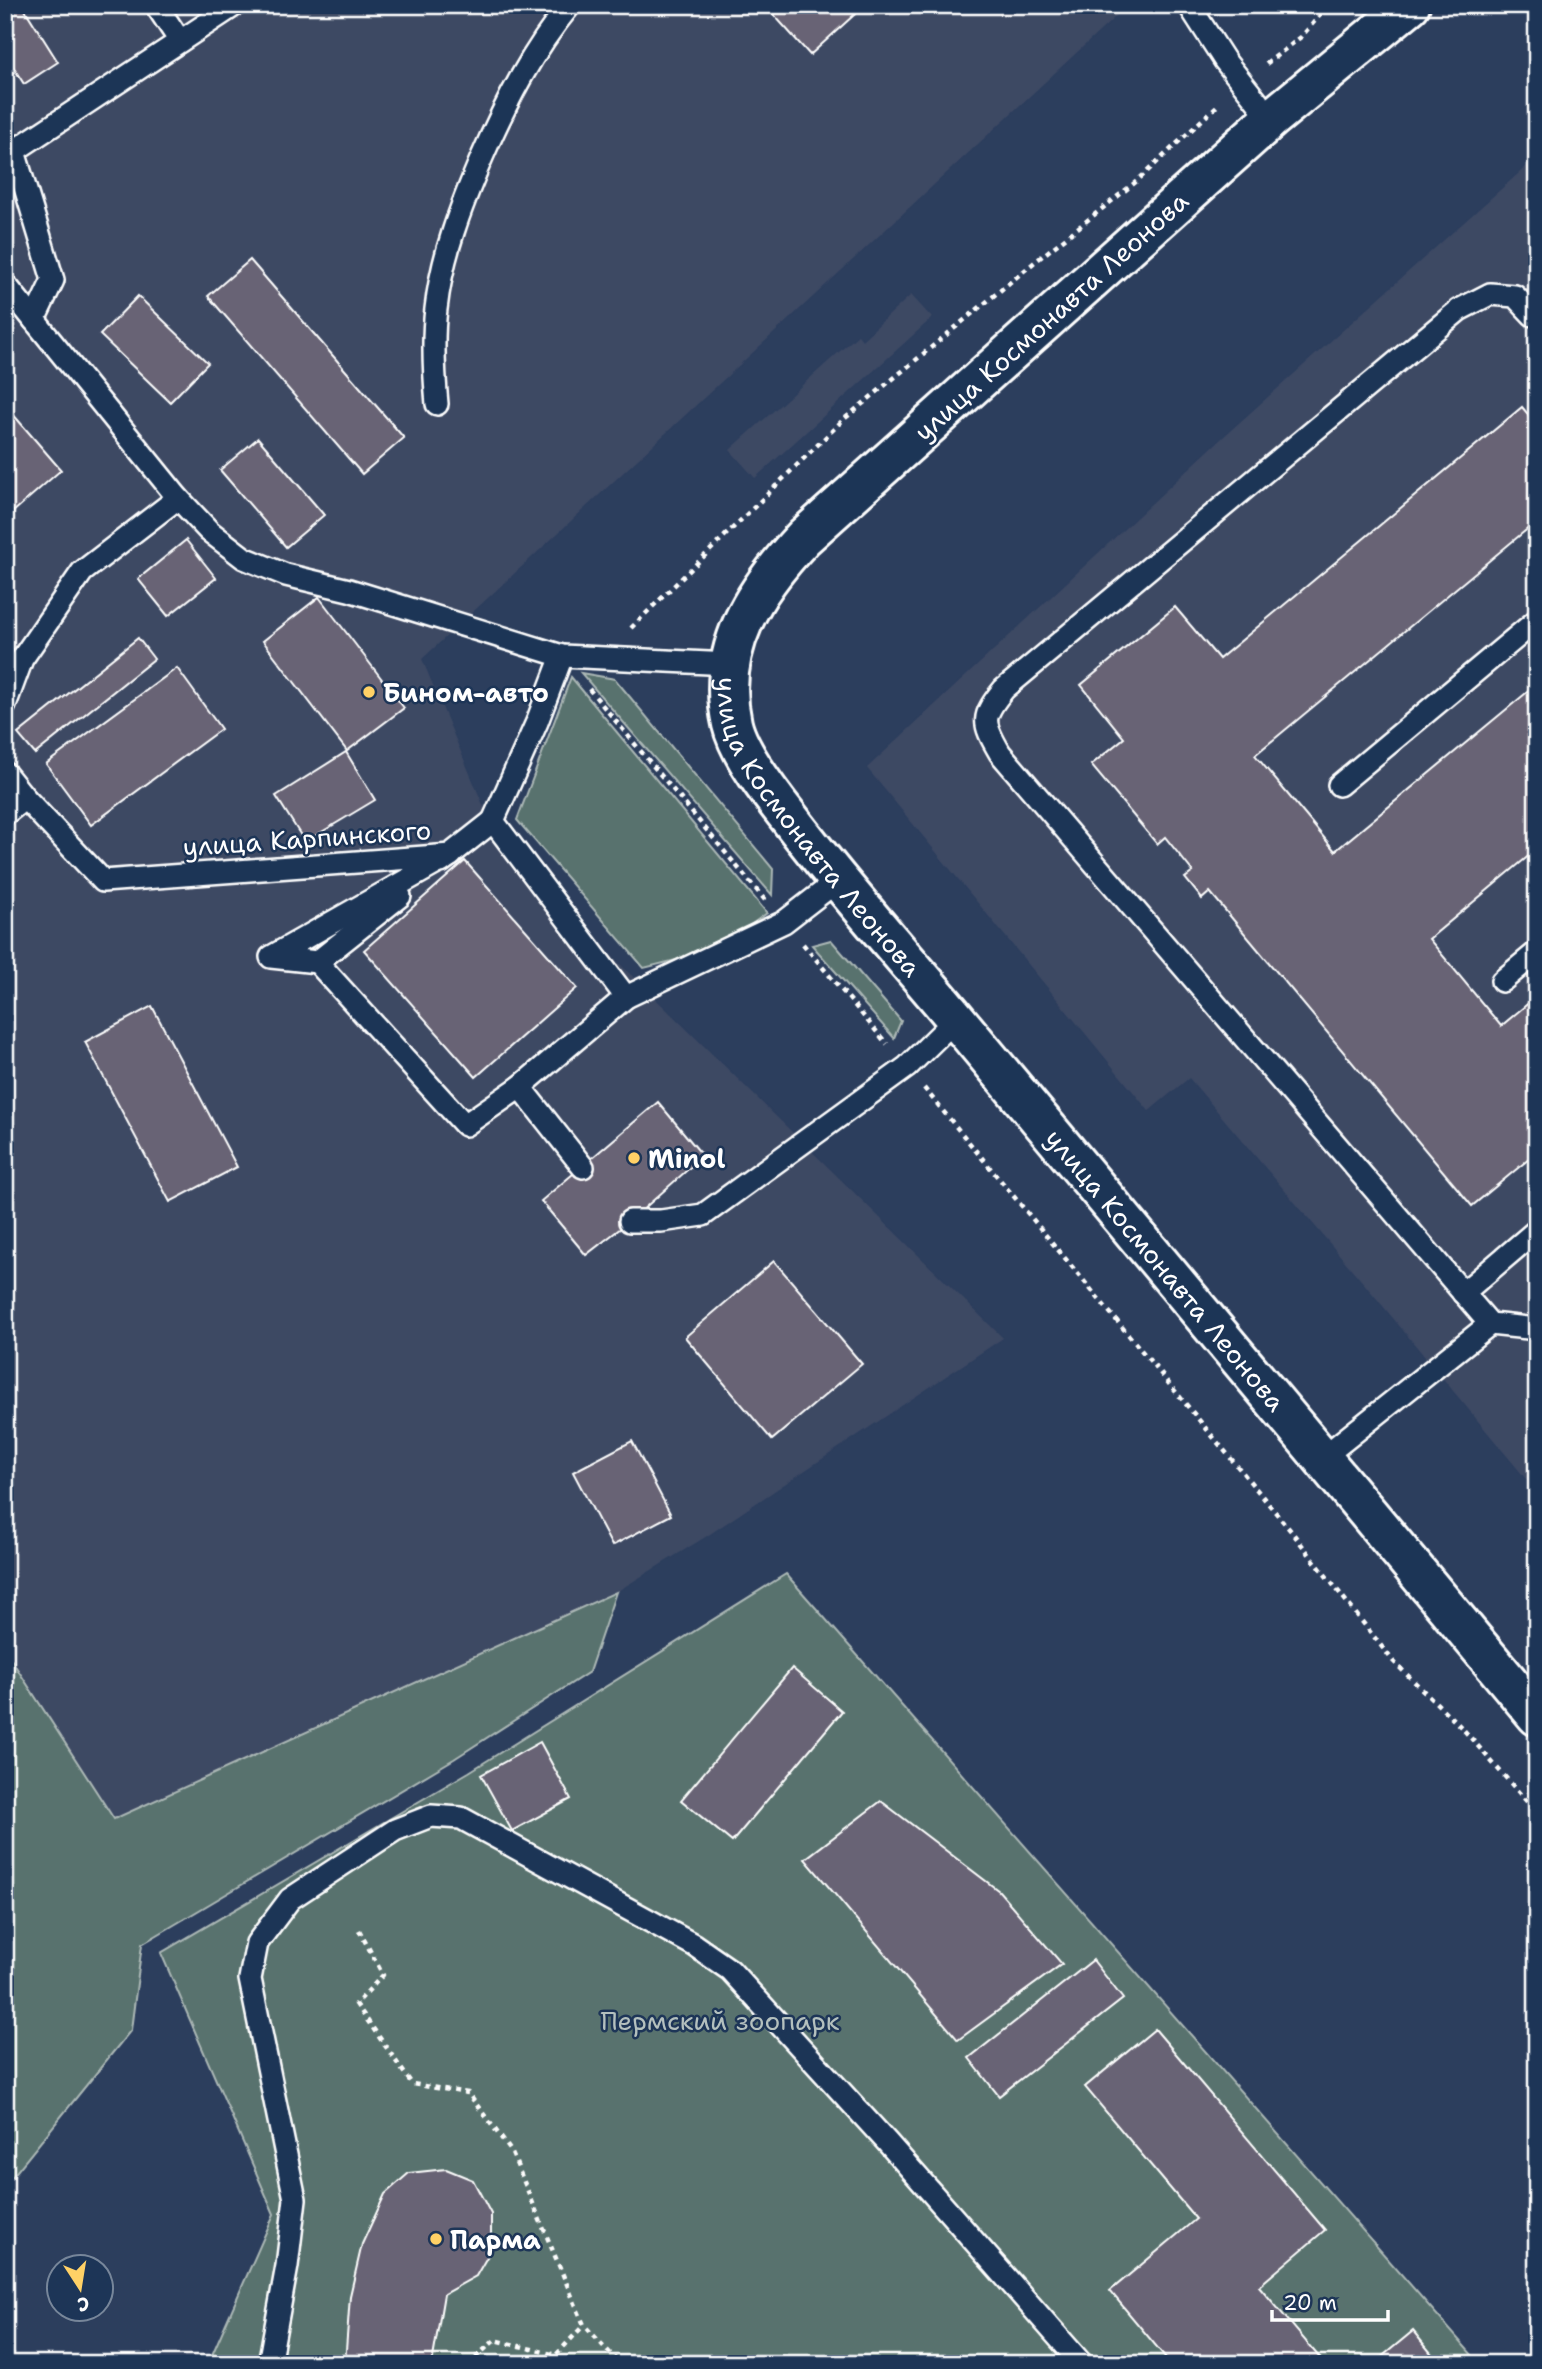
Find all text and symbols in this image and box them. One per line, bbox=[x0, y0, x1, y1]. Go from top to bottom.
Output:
street label: улица Космонавта Леонова bbox=[906, 183, 1196, 449]
place label: Бином-авто bbox=[383, 675, 549, 710]
street label: улица Космонавта Леонова bbox=[710, 677, 930, 984]
marker: Бином-авто bbox=[361, 684, 377, 700]
street label: улица Карпинского bbox=[182, 812, 432, 864]
street label: улица Космонавта Леонова bbox=[1038, 1121, 1294, 1418]
place label: Minol bbox=[648, 1141, 725, 1176]
marker: Minol bbox=[626, 1150, 642, 1166]
park label: Пермский зоопарк bbox=[600, 2003, 840, 2038]
place label: Парма bbox=[450, 2222, 541, 2257]
marker: Парма bbox=[428, 2231, 444, 2247]
north arrow bbox=[46, 2254, 116, 2324]
scale bar bbox=[1272, 2278, 1388, 2322]
text: 20 m bbox=[1283, 2289, 1337, 2317]
text: С bbox=[75, 2291, 92, 2318]

